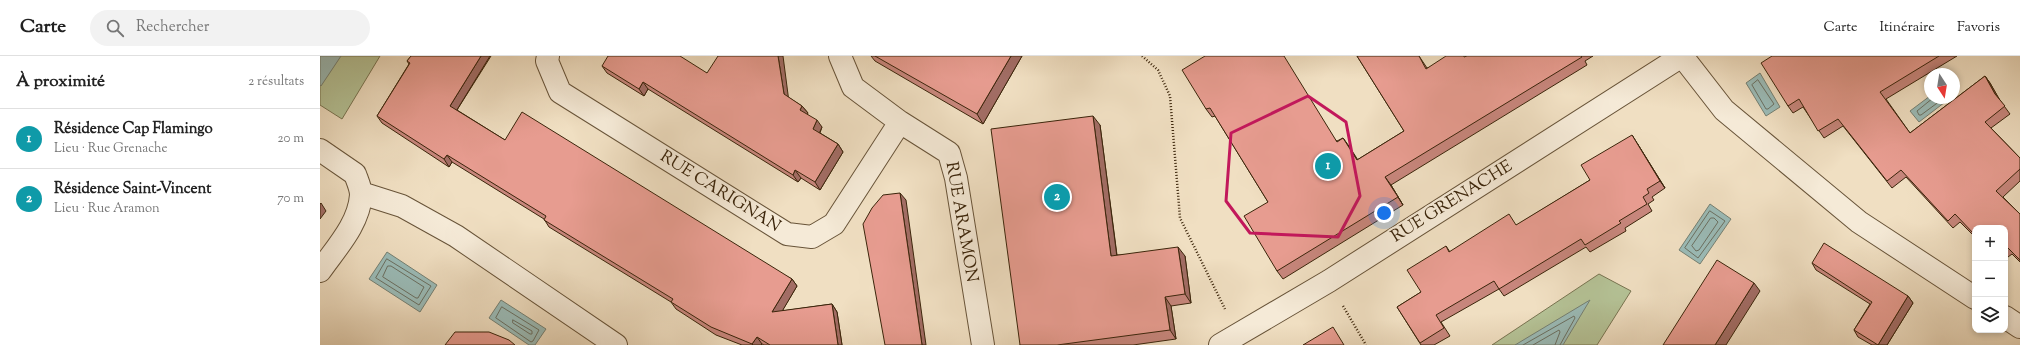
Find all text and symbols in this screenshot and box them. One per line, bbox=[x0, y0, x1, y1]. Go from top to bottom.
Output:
search box bbox=[90, 10, 370, 46]
text: Carte bbox=[20, 14, 66, 41]
icon: search bbox=[104, 17, 126, 39]
text: Rechercher bbox=[136, 17, 209, 38]
text: Carte bbox=[1824, 18, 1857, 38]
text: Itinéraire bbox=[1879, 18, 1935, 38]
text: Favoris bbox=[1957, 18, 2000, 38]
north arrow bbox=[1924, 68, 1960, 104]
text: À proximité bbox=[16, 70, 105, 94]
text: 2 résultats bbox=[248, 73, 304, 91]
text: Résidence Cap Flamingo bbox=[54, 119, 213, 140]
text: 1 bbox=[27, 130, 31, 148]
text: 20 m bbox=[278, 130, 304, 148]
text: Lieu · Rue Grenache bbox=[54, 140, 168, 158]
street label: RUE CARIGNAN bbox=[655, 145, 785, 239]
pin: 1 bbox=[1315, 151, 1341, 181]
street label: RUE GRENACHE bbox=[1387, 155, 1517, 249]
street label: RUE ARAMON bbox=[939, 160, 983, 284]
text: Résidence Saint-Vincent bbox=[54, 179, 211, 200]
pin: 2 bbox=[1044, 182, 1070, 212]
text: 2 bbox=[26, 190, 32, 208]
text: 70 m bbox=[277, 190, 304, 208]
text: Lieu · Rue Aramon bbox=[54, 200, 160, 218]
your location bbox=[1374, 203, 1394, 223]
map controls bbox=[1972, 225, 2008, 333]
button: + bbox=[1972, 225, 2008, 261]
button: − bbox=[1972, 261, 2008, 297]
button: layers bbox=[1972, 297, 2008, 333]

